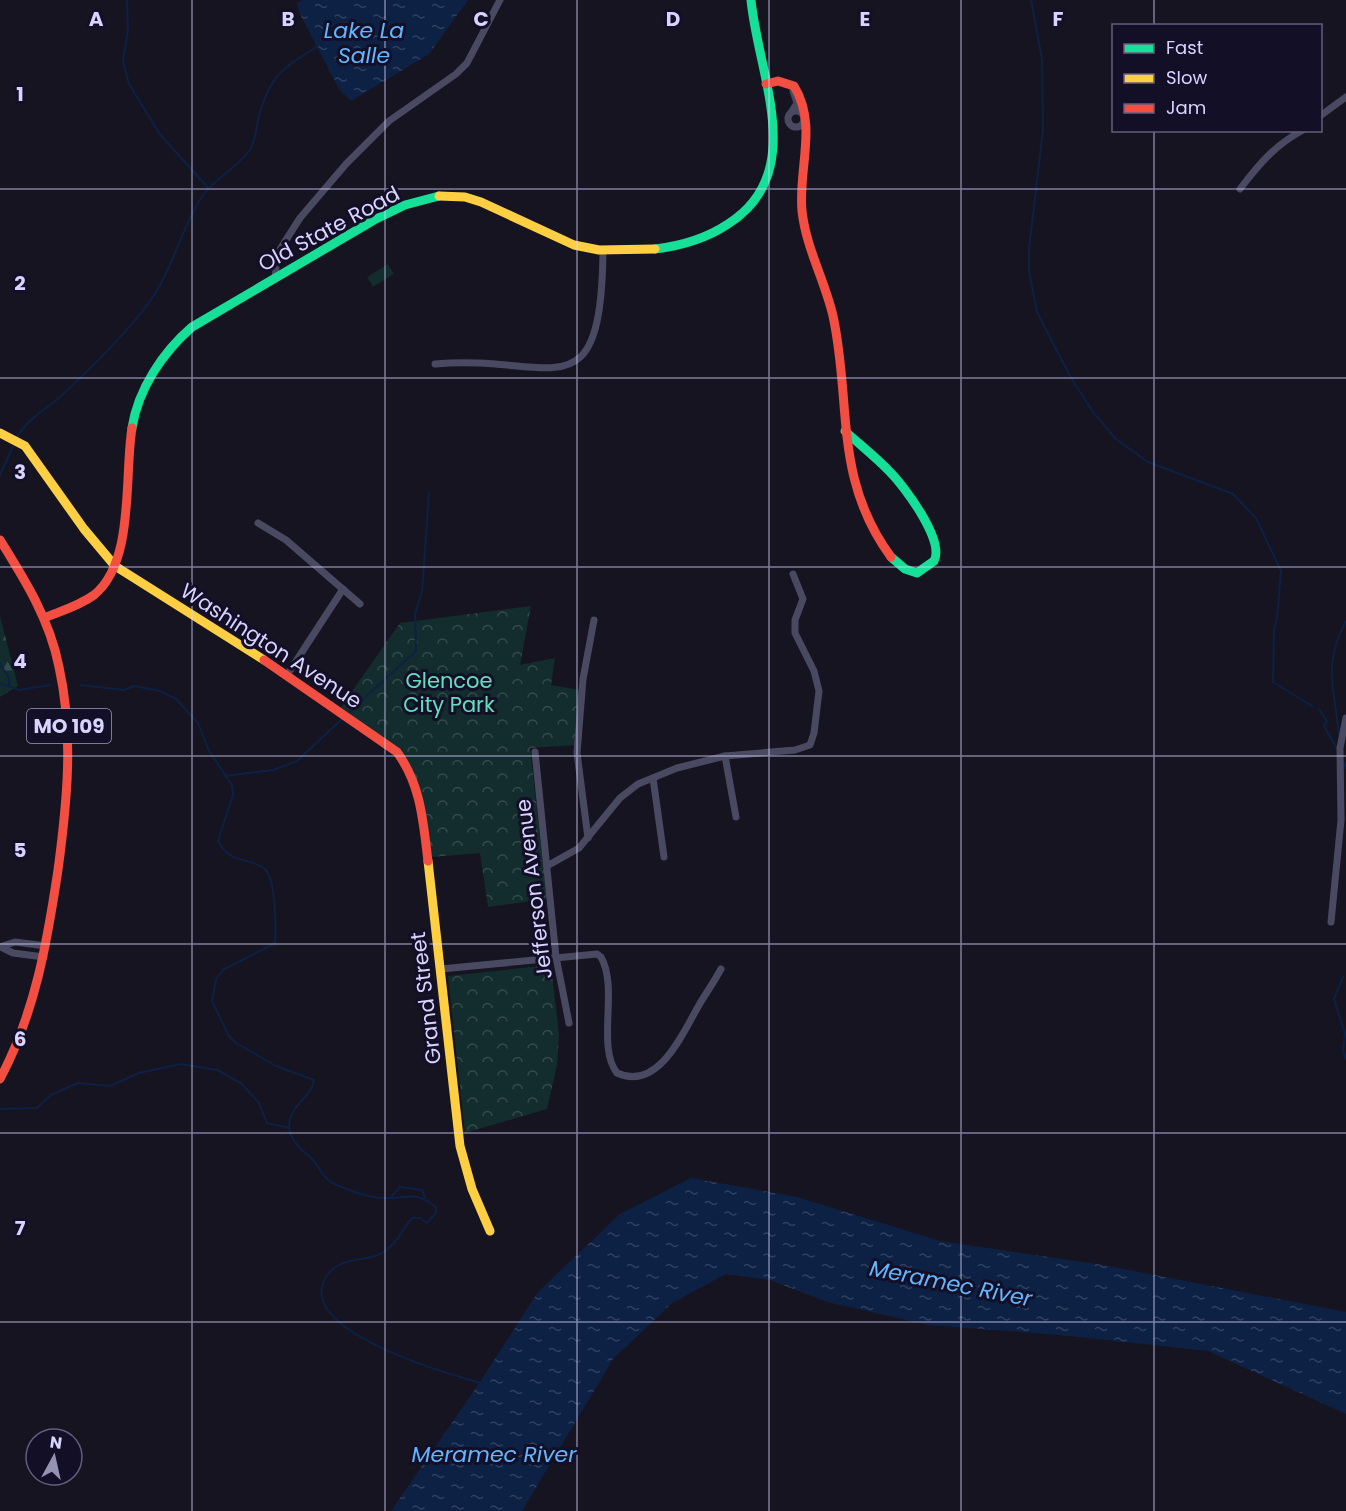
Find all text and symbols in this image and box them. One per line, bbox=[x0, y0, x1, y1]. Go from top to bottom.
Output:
text: A bbox=[89, 5, 104, 33]
text: B bbox=[281, 5, 295, 33]
text: C bbox=[473, 5, 489, 33]
text: D bbox=[666, 5, 680, 33]
text: E bbox=[860, 5, 870, 33]
text: F bbox=[1053, 5, 1064, 33]
water label: Lake La Salle bbox=[324, 15, 404, 71]
legend bbox=[1112, 24, 1322, 132]
text: Fast bbox=[1166, 35, 1203, 60]
text: Slow bbox=[1166, 65, 1208, 90]
text: 1 bbox=[16, 80, 24, 108]
text: Jam bbox=[1166, 95, 1206, 120]
street label: Old State Road bbox=[253, 179, 405, 278]
text: 2 bbox=[14, 269, 26, 297]
text: 3 bbox=[14, 458, 26, 486]
street label: Washington Avenue bbox=[175, 576, 368, 715]
text: 4 bbox=[13, 647, 27, 675]
park label: Glencoe City Park bbox=[403, 666, 495, 719]
road number: MO 109 bbox=[27, 709, 111, 743]
street label: Jefferson Avenue bbox=[508, 797, 559, 981]
text: 5 bbox=[14, 836, 27, 864]
street label: Grand Street bbox=[403, 930, 448, 1066]
text: 6 bbox=[14, 1025, 26, 1053]
text: 7 bbox=[15, 1214, 26, 1242]
water label: Meramec River bbox=[867, 1253, 1036, 1315]
north arrow bbox=[24, 1427, 84, 1487]
text: N bbox=[48, 1430, 64, 1455]
water label: Meramec River bbox=[412, 1439, 577, 1470]

